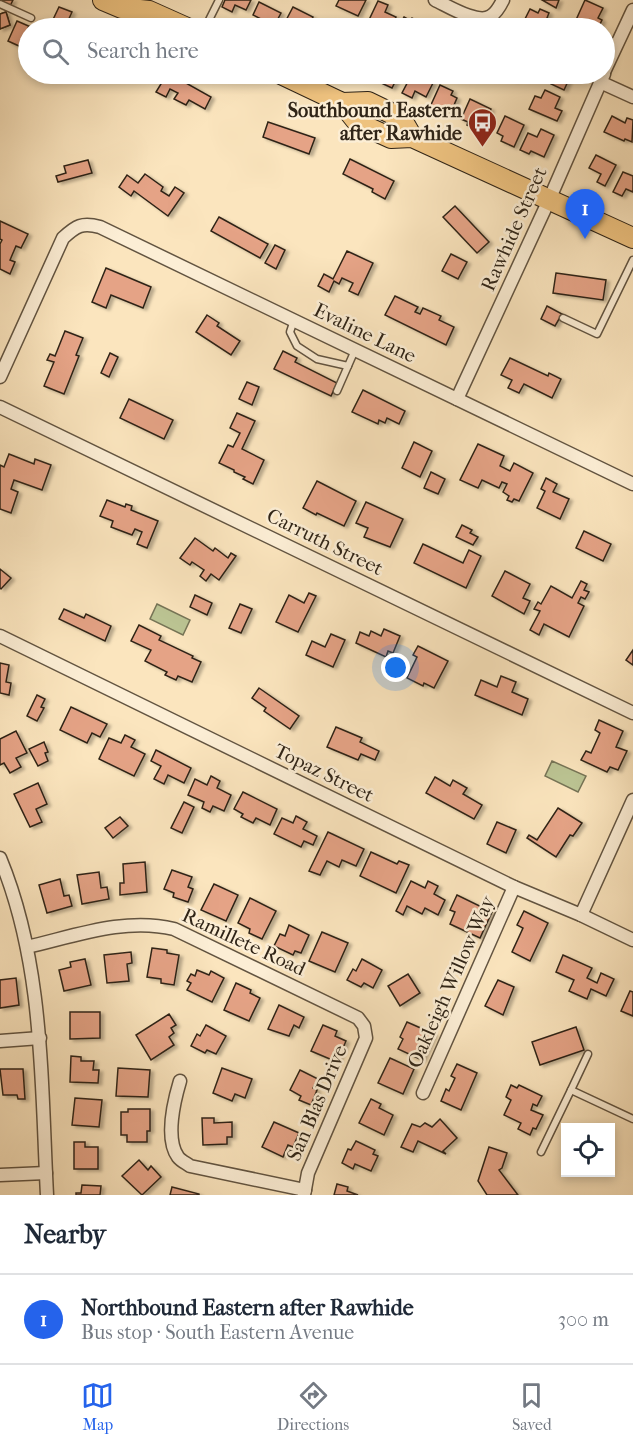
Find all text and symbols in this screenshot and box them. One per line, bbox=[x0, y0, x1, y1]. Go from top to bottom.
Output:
search box bbox=[18, 18, 615, 84]
icon: search bbox=[39, 35, 72, 68]
text: Search here bbox=[87, 38, 199, 64]
place label: Southbound Eastern after Rawhide bbox=[288, 99, 462, 145]
bus stop icon: Southbound Eastern after Rawhide bbox=[467, 106, 499, 148]
street label: Rawhide Street bbox=[476, 163, 552, 295]
pin: 1 bbox=[566, 190, 604, 239]
street label: Evaline Lane bbox=[310, 298, 420, 368]
street label: Carruth Street bbox=[263, 504, 387, 580]
your location bbox=[381, 653, 410, 682]
street label: Topaz Street bbox=[271, 739, 377, 807]
street label: Oakleigh Willow Way bbox=[403, 891, 500, 1072]
street label: Ramillete Road bbox=[179, 903, 310, 981]
street label: San Blas Drive bbox=[282, 1041, 352, 1164]
map controls bbox=[561, 1123, 615, 1177]
button: locate bbox=[561, 1123, 615, 1177]
text: Nearby bbox=[24, 1219, 106, 1250]
text: Northbound Eastern after Rawhide bbox=[81, 1295, 414, 1321]
text: 1 bbox=[40, 1308, 47, 1331]
text: 300 m bbox=[558, 1308, 609, 1331]
text: Bus stop · South Eastern Avenue bbox=[81, 1321, 354, 1344]
tab: Map bbox=[81, 1379, 114, 1434]
tab: Directions bbox=[277, 1379, 349, 1434]
tab: Saved bbox=[512, 1379, 552, 1434]

